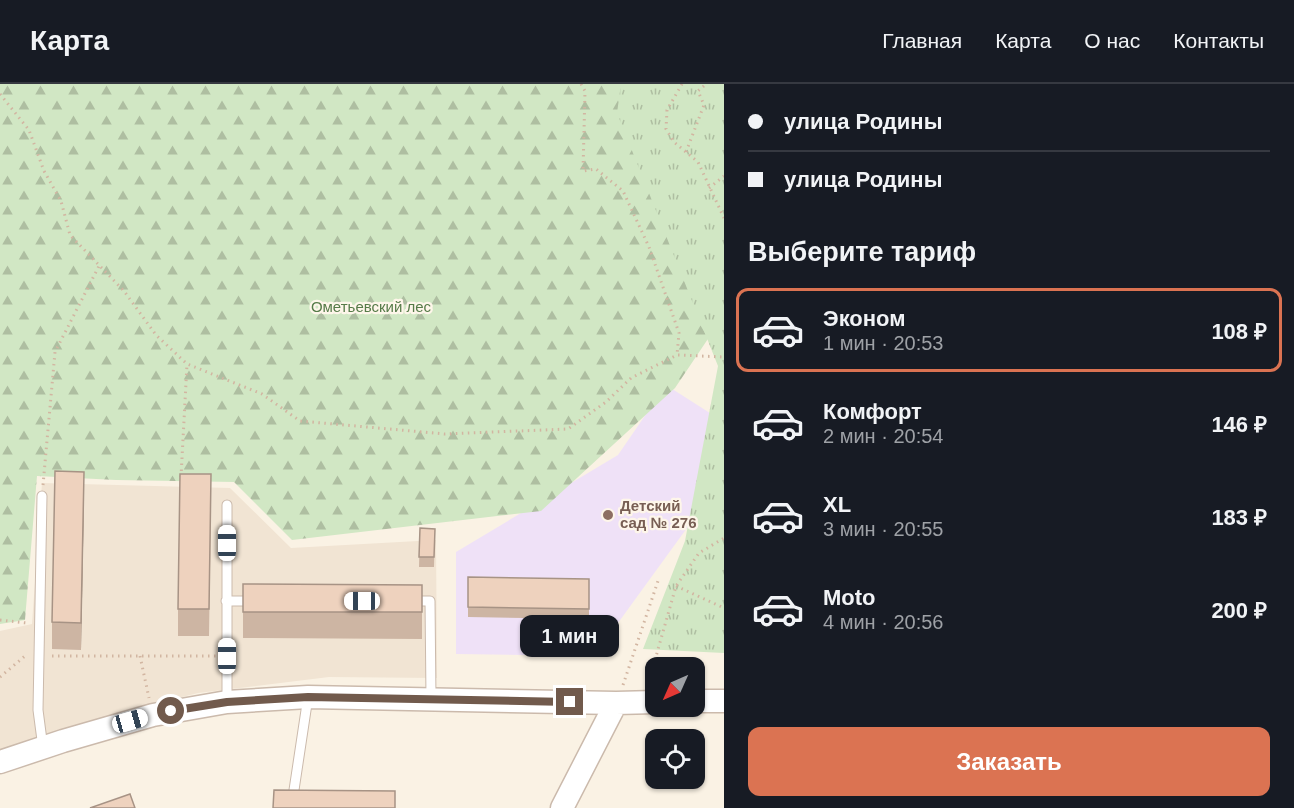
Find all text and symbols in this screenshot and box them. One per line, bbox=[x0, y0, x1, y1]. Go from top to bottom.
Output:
text: Карта bbox=[30, 25, 109, 56]
text: Главная bbox=[882, 29, 962, 52]
text: Карта bbox=[995, 29, 1051, 52]
text: О нас bbox=[1084, 29, 1140, 52]
text: Контакты bbox=[1173, 29, 1264, 52]
text: улица Родины bbox=[784, 109, 942, 134]
text: улица Родины bbox=[784, 167, 942, 192]
text: Выберите тариф bbox=[748, 237, 976, 267]
park label: Ометьевский лес bbox=[311, 298, 432, 315]
icon: car bbox=[751, 303, 805, 357]
text: Эконом bbox=[823, 306, 906, 331]
text: 108 ₽ bbox=[1211, 319, 1267, 344]
text: 1 мин · 20:53 bbox=[823, 332, 943, 354]
icon: car bbox=[751, 396, 805, 450]
text: Комфорт bbox=[823, 399, 922, 424]
text: 146 ₽ bbox=[1211, 412, 1267, 437]
text: 2 мин · 20:54 bbox=[823, 425, 943, 447]
icon: car bbox=[751, 489, 805, 543]
text: XL bbox=[823, 492, 851, 517]
place label: Детский сад № 276 bbox=[620, 497, 696, 531]
text: 183 ₽ bbox=[1211, 505, 1267, 530]
marker: Детский сад № 276 bbox=[601, 508, 615, 522]
text: 3 мин · 20:55 bbox=[823, 518, 943, 540]
car bbox=[218, 525, 236, 561]
icon: car bbox=[751, 582, 805, 636]
text: Moto bbox=[823, 585, 876, 610]
car bbox=[344, 592, 380, 610]
text: 200 ₽ bbox=[1211, 598, 1267, 623]
text: 4 мин · 20:56 bbox=[823, 611, 943, 633]
callout: 1 мин bbox=[520, 615, 620, 657]
text: 1 мин bbox=[542, 625, 597, 647]
car bbox=[218, 638, 236, 674]
north arrow bbox=[645, 657, 705, 717]
map controls bbox=[645, 657, 705, 789]
route end bbox=[556, 688, 583, 715]
route start bbox=[157, 697, 184, 724]
car bbox=[110, 707, 150, 735]
button: Заказать bbox=[748, 727, 1270, 796]
button: locate bbox=[645, 729, 705, 789]

